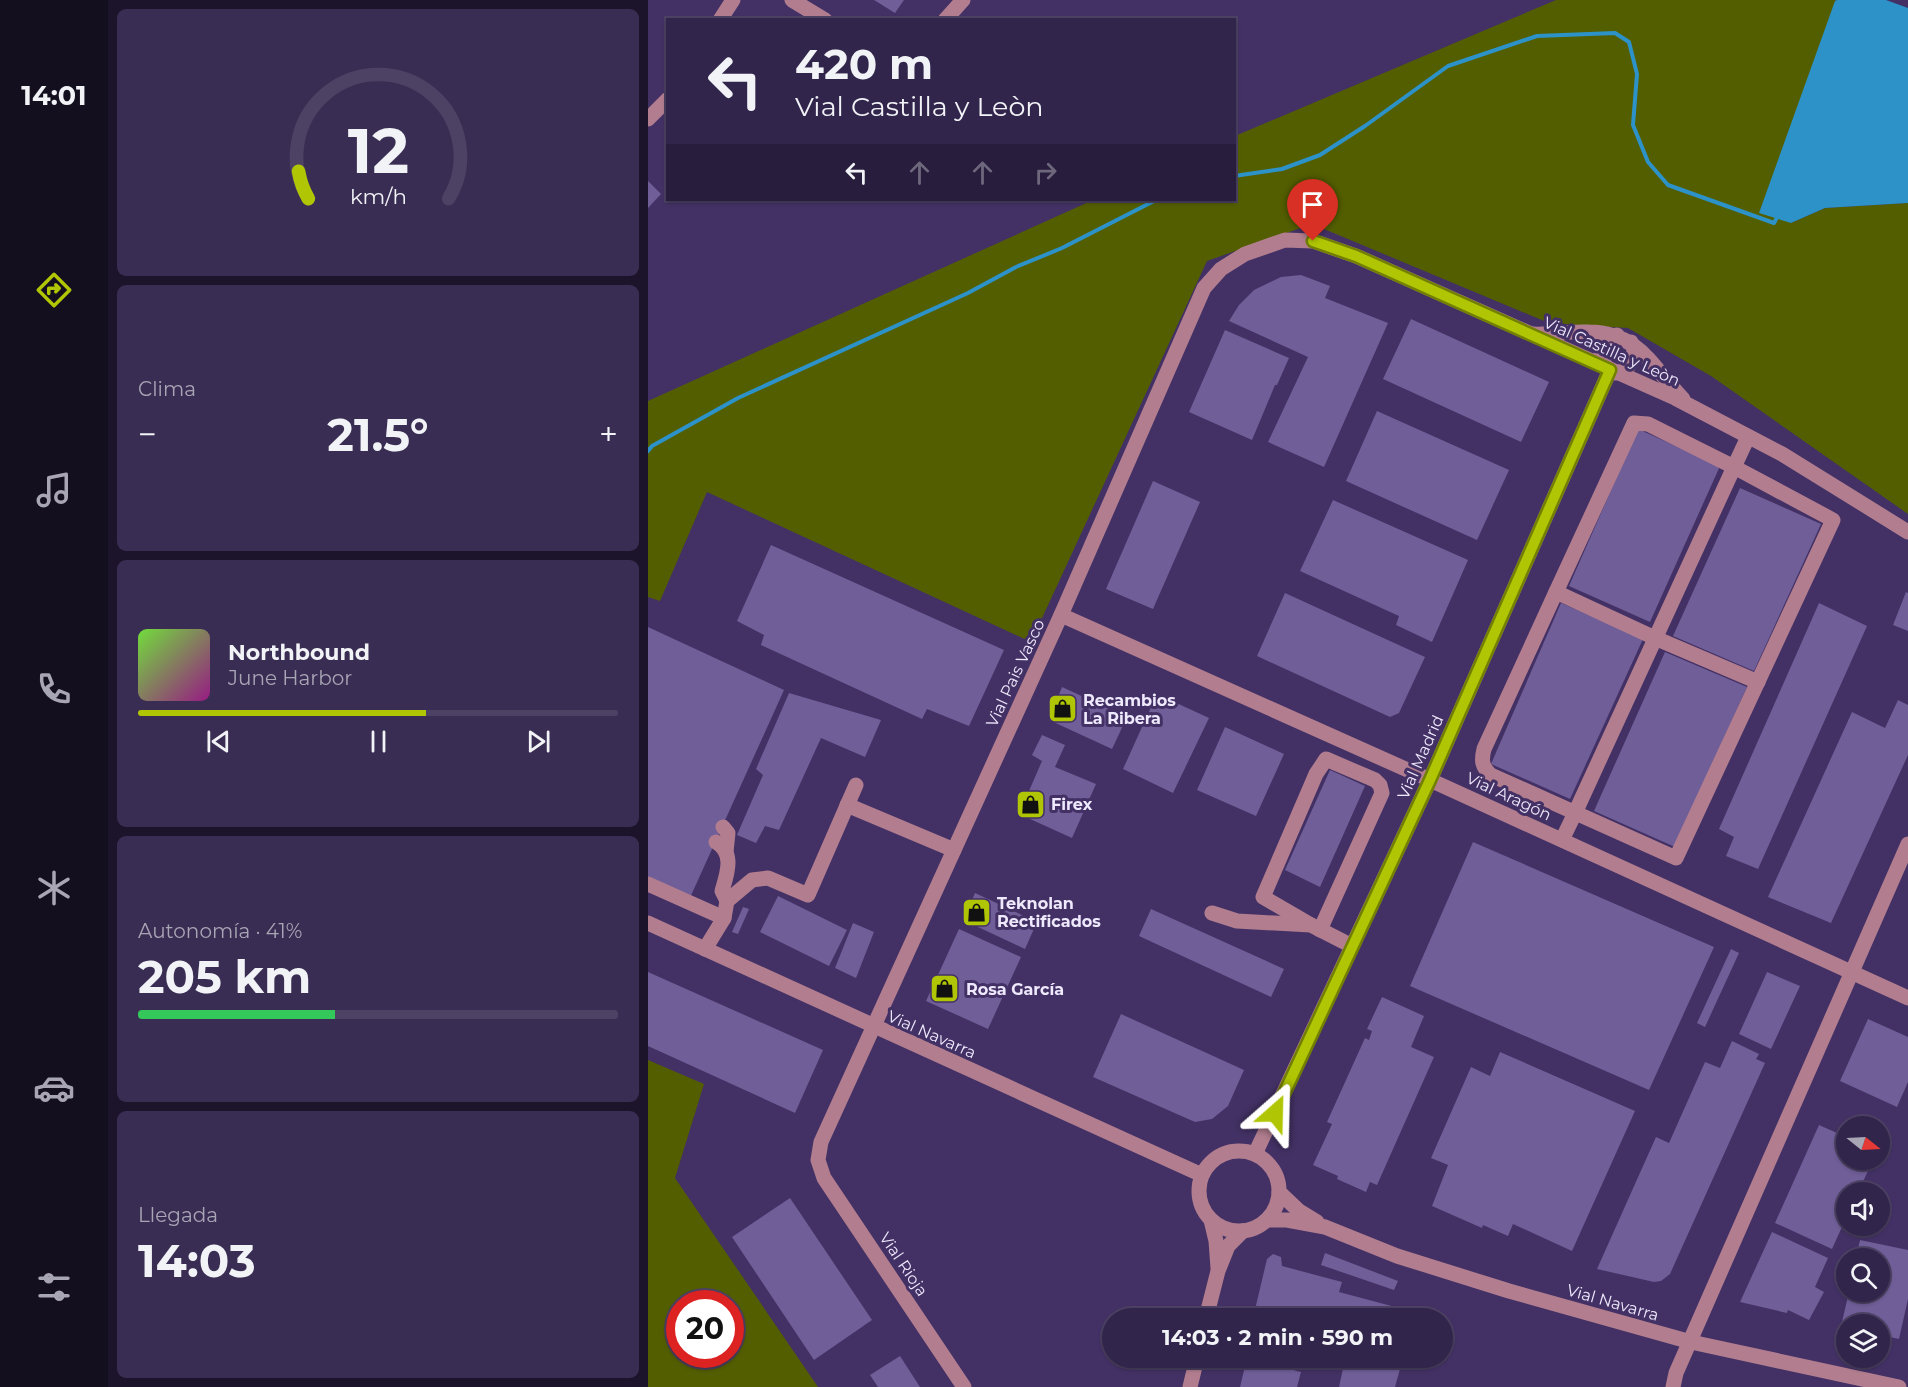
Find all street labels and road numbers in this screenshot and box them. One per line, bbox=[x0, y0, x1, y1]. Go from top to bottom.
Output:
street label: Vial Castilla y Leòn bbox=[1541, 313, 1683, 390]
street label: Vial Pais Vasco bbox=[982, 616, 1049, 730]
street label: Vial Madrid bbox=[1393, 712, 1447, 802]
street label: Vial Aragón bbox=[1463, 768, 1554, 824]
street label: Vial Navarra bbox=[885, 1007, 979, 1062]
street label: Vial Rioja bbox=[875, 1229, 932, 1300]
street label: Vial Navarra bbox=[1565, 1280, 1661, 1325]

